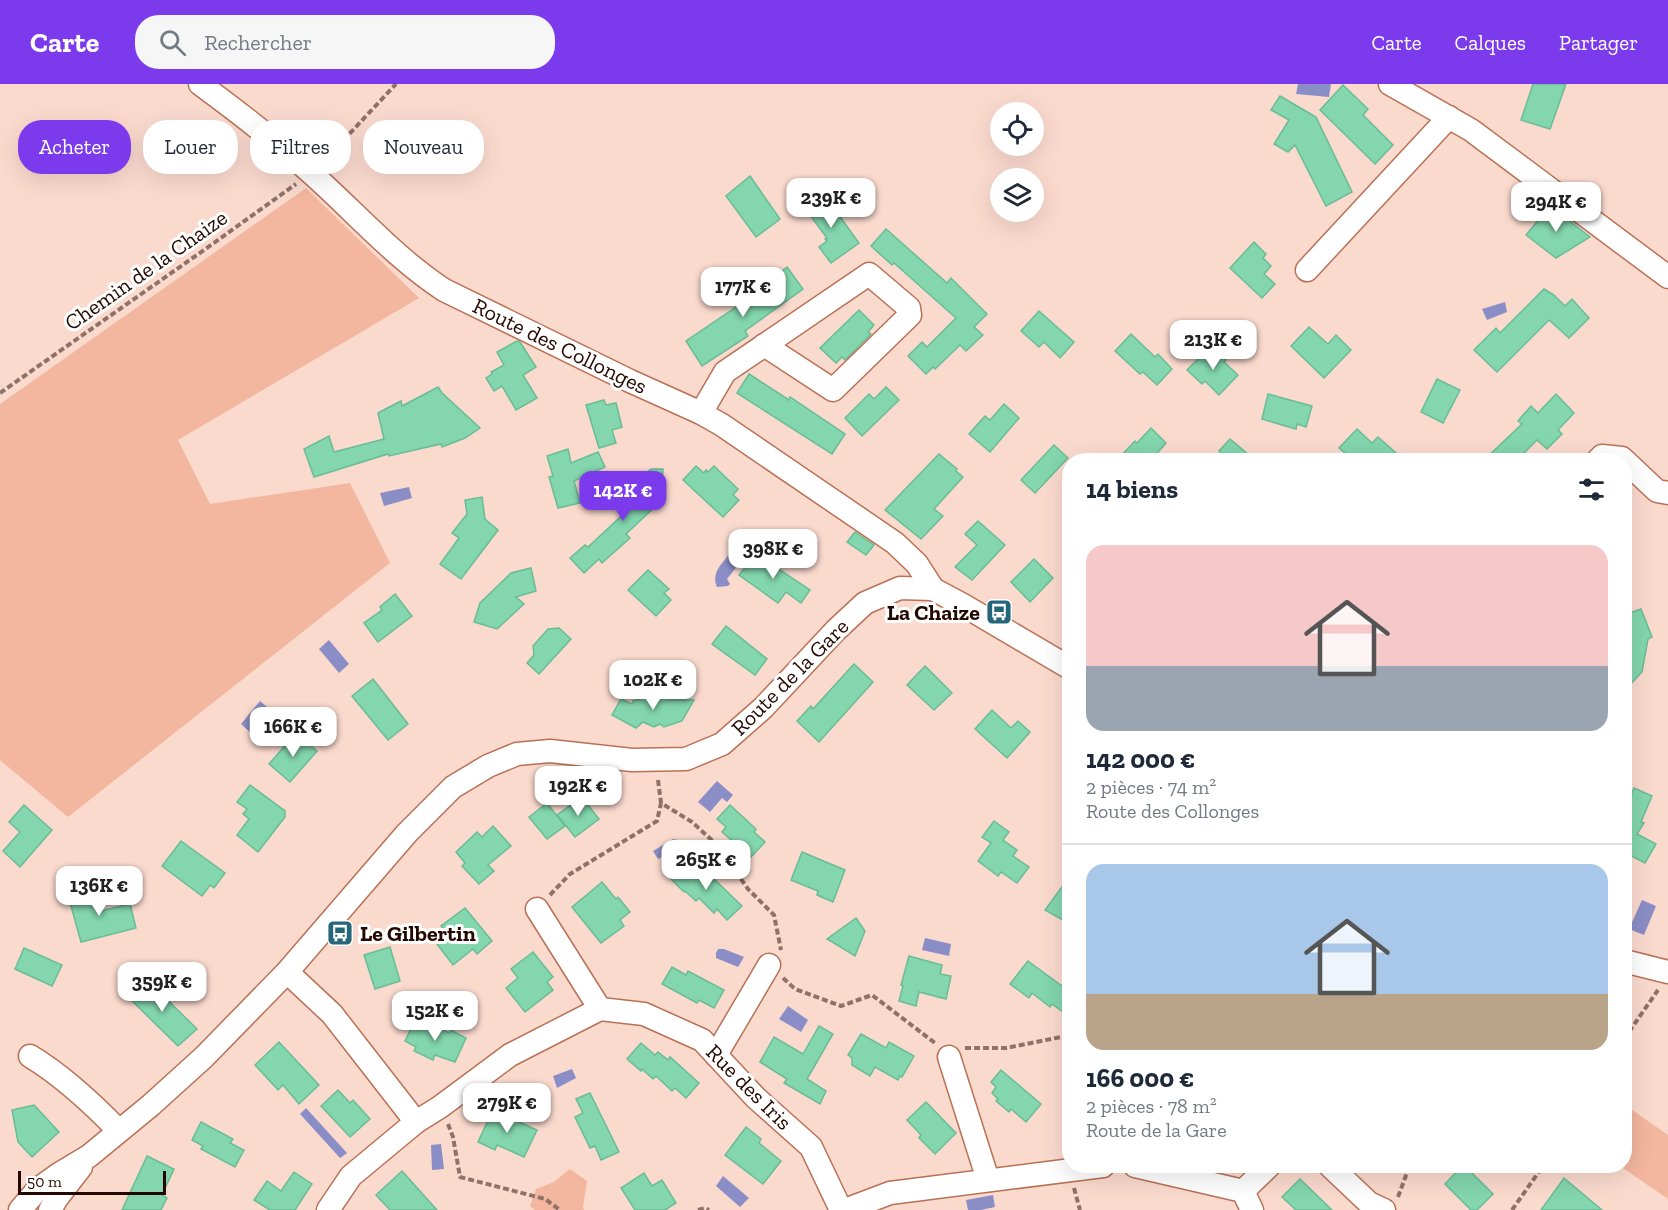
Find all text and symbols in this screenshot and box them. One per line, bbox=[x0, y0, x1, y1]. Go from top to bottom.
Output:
search box bbox=[135, 15, 555, 69]
text: Carte bbox=[30, 26, 99, 59]
icon: search bbox=[156, 26, 189, 59]
text: Rechercher bbox=[204, 29, 312, 56]
text: Carte bbox=[1371, 30, 1422, 55]
text: Calques bbox=[1455, 30, 1526, 55]
text: Partager bbox=[1559, 30, 1638, 55]
map controls bbox=[990, 102, 1044, 222]
button: locate bbox=[990, 102, 1044, 156]
chip: Acheter bbox=[18, 120, 131, 174]
chip: Louer bbox=[143, 120, 238, 174]
chip: Filtres bbox=[250, 120, 351, 174]
chip: Nouveau bbox=[363, 120, 484, 174]
button: layers bbox=[990, 168, 1044, 222]
pin: 239K € bbox=[782, 178, 880, 229]
pin: 294K € bbox=[1507, 182, 1605, 233]
text: 239K € bbox=[800, 185, 862, 209]
text: 294K € bbox=[1525, 189, 1587, 213]
street label: Chemin de la Chaize bbox=[59, 204, 233, 336]
pin: 177K € bbox=[694, 267, 792, 318]
text: 177K € bbox=[715, 274, 771, 298]
street label: Route des Collonges bbox=[468, 292, 652, 400]
pin: 213K € bbox=[1164, 320, 1262, 371]
text: 213K € bbox=[1184, 327, 1242, 351]
pin: 142K € bbox=[574, 471, 672, 522]
text: 14 biens bbox=[1086, 473, 1178, 505]
icon: filters bbox=[1575, 473, 1608, 506]
text: 142K € bbox=[593, 478, 653, 502]
pin: 398K € bbox=[724, 529, 822, 580]
text: 398K € bbox=[742, 536, 804, 560]
icon: home bbox=[1293, 584, 1401, 692]
bus stop icon: La Chaize bbox=[984, 597, 1014, 627]
place label: La Chaize bbox=[887, 599, 980, 626]
street label: Route de la Gare bbox=[726, 613, 854, 741]
pin: 102K € bbox=[604, 660, 702, 711]
text: 102K € bbox=[623, 667, 683, 691]
pin: 166K € bbox=[244, 707, 342, 758]
text: 166K € bbox=[264, 714, 322, 738]
text: 142 000 € bbox=[1086, 743, 1195, 775]
pin: 192K € bbox=[529, 766, 627, 817]
text: 192K € bbox=[549, 773, 607, 797]
text: 2 pièces · 74 m² bbox=[1086, 775, 1216, 799]
text: Route des Collonges bbox=[1086, 799, 1259, 823]
pin: 265K € bbox=[657, 840, 755, 891]
text: 265K € bbox=[676, 847, 736, 871]
pin: 136K € bbox=[50, 866, 148, 917]
text: 136K € bbox=[70, 873, 128, 897]
icon: home bbox=[1293, 903, 1401, 1011]
bus stop icon: Le Gilbertin bbox=[325, 918, 355, 948]
place label: Le Gilbertin bbox=[360, 920, 476, 947]
pin: 359K € bbox=[113, 962, 211, 1013]
text: 359K € bbox=[132, 969, 192, 993]
pin: 152K € bbox=[386, 991, 484, 1042]
text: 152K € bbox=[406, 998, 464, 1022]
street label: Rue des Iris bbox=[700, 1038, 798, 1136]
text: 166 000 € bbox=[1086, 1062, 1194, 1094]
pin: 279K € bbox=[458, 1083, 556, 1134]
text: 279K € bbox=[477, 1090, 537, 1114]
text: 2 pièces · 78 m² bbox=[1086, 1094, 1217, 1118]
text: Route de la Gare bbox=[1086, 1118, 1227, 1142]
scale bar bbox=[18, 1168, 166, 1196]
text: 50 m bbox=[27, 1172, 62, 1191]

